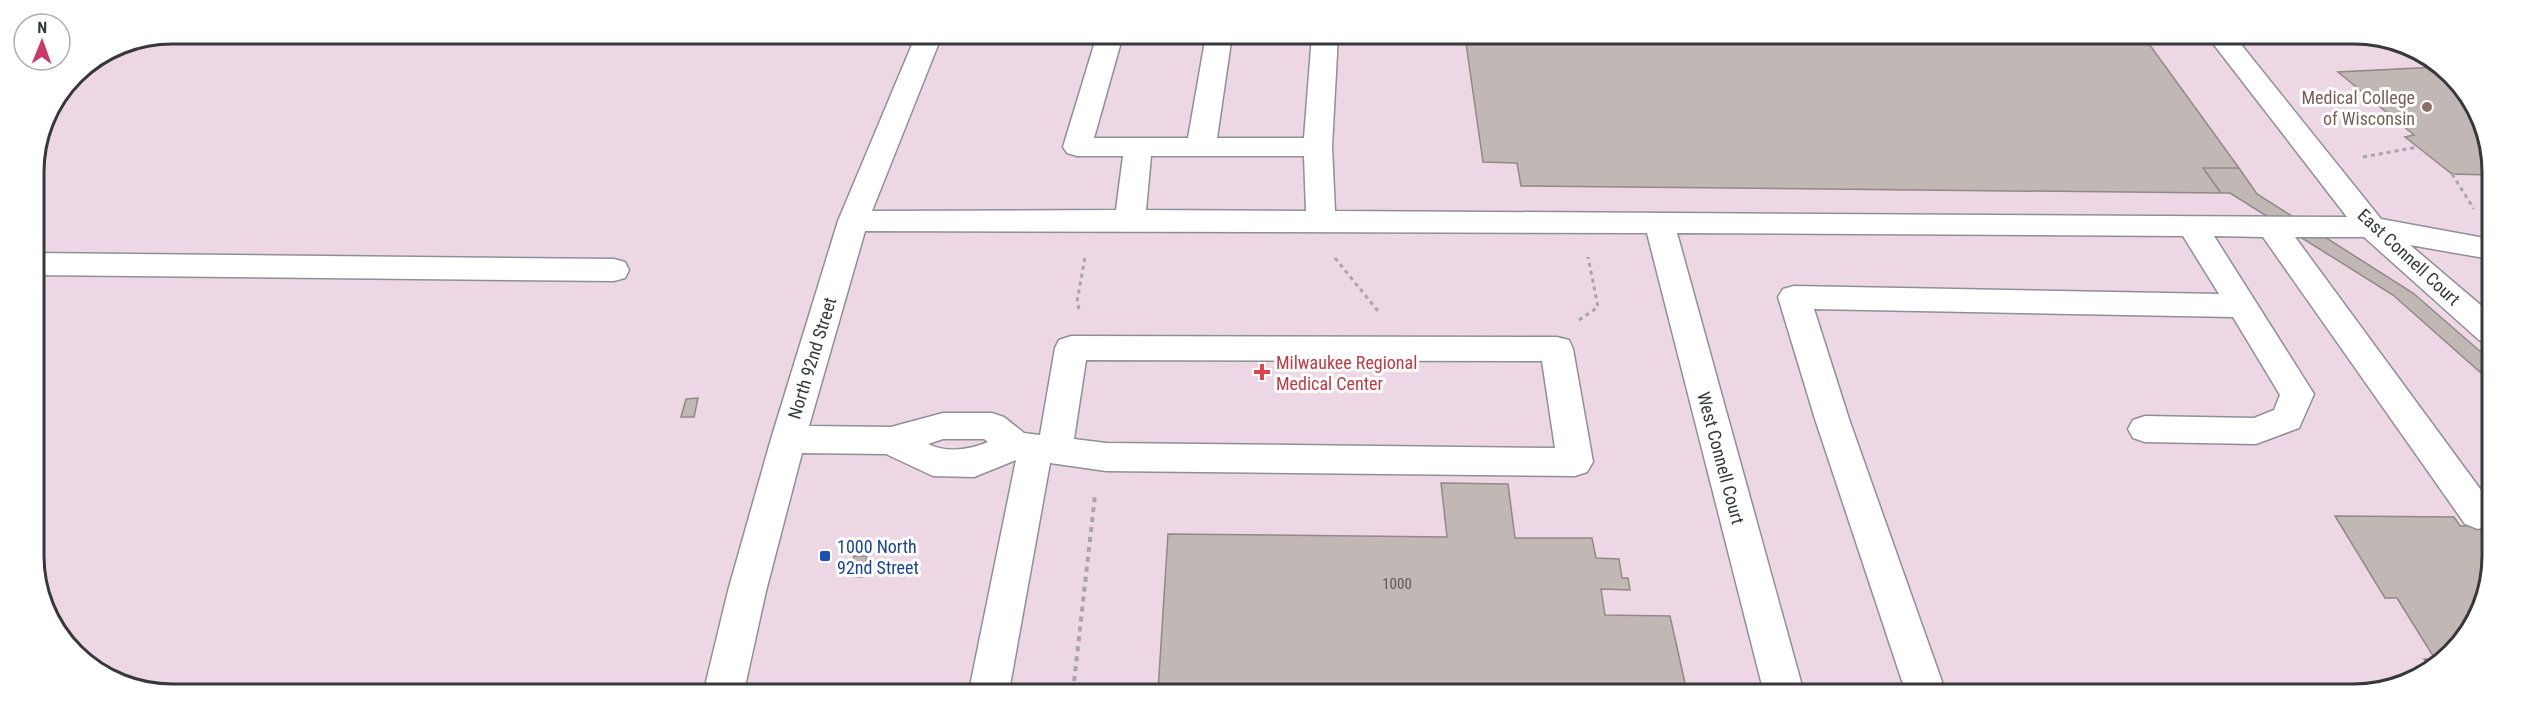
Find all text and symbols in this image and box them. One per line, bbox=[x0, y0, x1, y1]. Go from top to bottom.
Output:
north arrow bbox=[12, 12, 72, 72]
text: N bbox=[37, 18, 47, 37]
place label: Medical College of Wisconsin bbox=[2301, 87, 2415, 129]
marker: Medical College of Wisconsin bbox=[2420, 100, 2434, 114]
street label: East Connell Court bbox=[2354, 204, 2464, 310]
street label: North 92nd Street bbox=[784, 295, 840, 421]
place label: Milwaukee Regional Medical Center bbox=[1276, 352, 1417, 394]
marker: Milwaukee Regional Medical Center bbox=[1253, 363, 1271, 381]
street label: West Connell Court bbox=[1693, 389, 1749, 527]
place label: 1000 North 92nd Street bbox=[837, 536, 919, 578]
marker: 1000 North 92nd Street bbox=[818, 549, 832, 563]
house number: 1000 bbox=[1382, 575, 1412, 593]

